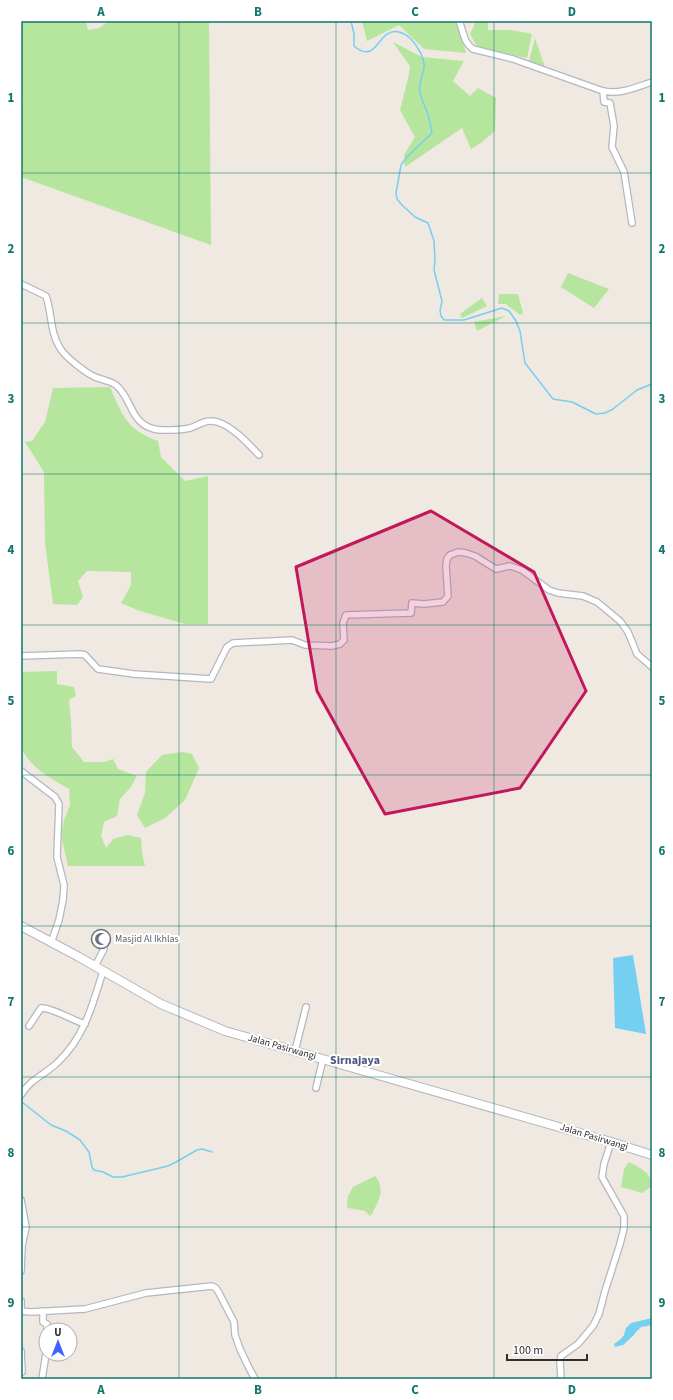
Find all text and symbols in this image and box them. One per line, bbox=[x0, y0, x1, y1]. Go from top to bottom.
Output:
text: A bbox=[96, 3, 105, 21]
text: B bbox=[254, 3, 262, 21]
text: C bbox=[411, 3, 419, 21]
text: D bbox=[568, 3, 576, 21]
text: 1 bbox=[8, 89, 15, 107]
text: 1 bbox=[659, 89, 666, 107]
text: 2 bbox=[8, 240, 15, 258]
text: 2 bbox=[659, 240, 666, 258]
text: 3 bbox=[8, 390, 15, 408]
text: 3 bbox=[659, 390, 666, 408]
text: 4 bbox=[8, 541, 15, 559]
text: 4 bbox=[659, 541, 666, 559]
text: 5 bbox=[8, 692, 15, 710]
text: 5 bbox=[659, 692, 666, 710]
text: 6 bbox=[8, 842, 15, 860]
text: 6 bbox=[659, 842, 666, 860]
mosque icon: Masjid Al Ikhlas bbox=[90, 928, 112, 950]
place label: Masjid Al Ikhlas bbox=[115, 932, 179, 946]
text: 7 bbox=[8, 993, 15, 1011]
text: 7 bbox=[659, 993, 666, 1011]
street label: Jalan Pasirwangi bbox=[246, 1031, 318, 1063]
district label: Sirnajaya bbox=[330, 1052, 380, 1069]
street label: Jalan Pasirwangi bbox=[558, 1120, 630, 1154]
text: 8 bbox=[8, 1144, 15, 1162]
text: 8 bbox=[659, 1144, 666, 1162]
text: 9 bbox=[8, 1294, 15, 1312]
text: 9 bbox=[659, 1294, 666, 1312]
north arrow bbox=[38, 1322, 78, 1362]
text: U bbox=[54, 1325, 62, 1340]
scale bar bbox=[507, 1336, 587, 1362]
text: 100 m bbox=[513, 1342, 543, 1359]
text: A bbox=[96, 1381, 105, 1399]
text: B bbox=[254, 1381, 262, 1399]
text: C bbox=[411, 1381, 419, 1399]
text: D bbox=[568, 1381, 576, 1399]

